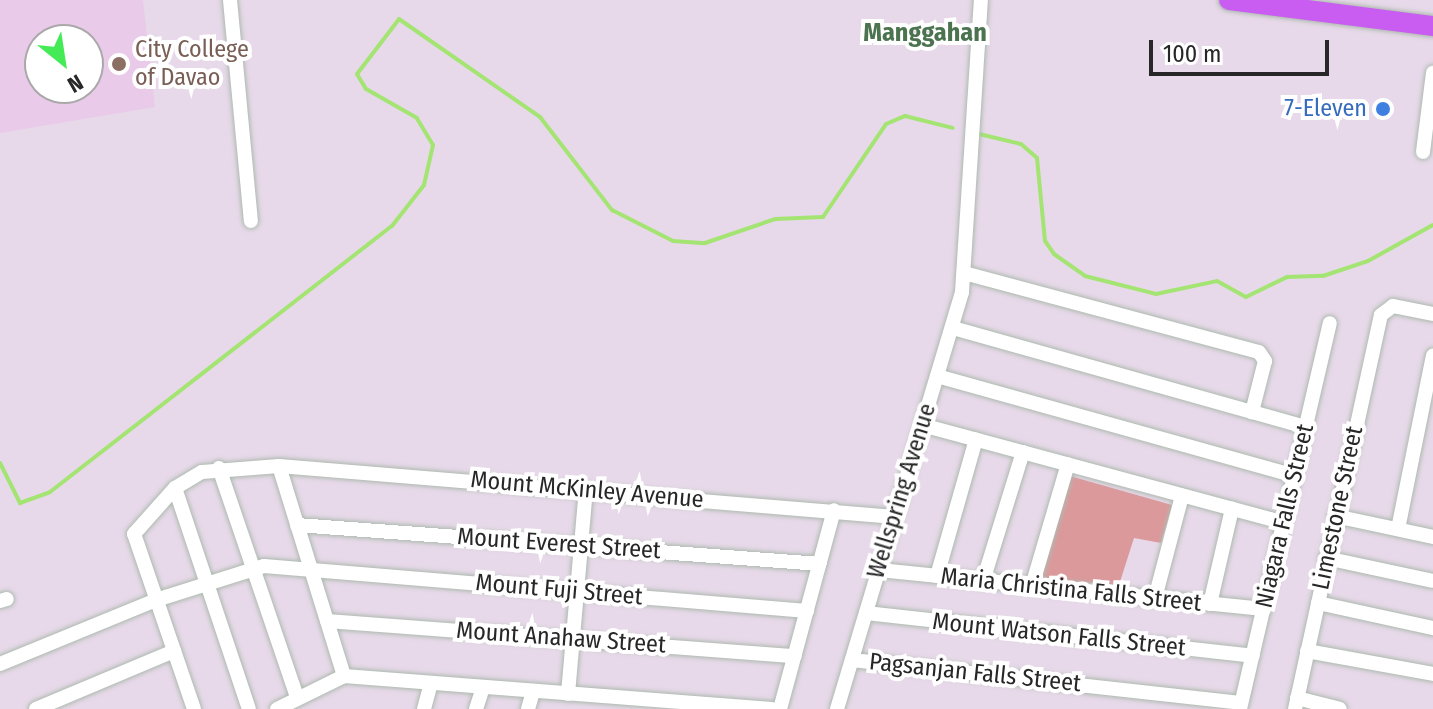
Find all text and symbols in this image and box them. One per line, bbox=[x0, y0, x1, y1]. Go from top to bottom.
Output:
district label: Manggahan bbox=[863, 17, 987, 49]
north arrow bbox=[24, 24, 104, 104]
scale bar bbox=[1153, 24, 1333, 74]
place label: City College of Davao bbox=[135, 36, 249, 92]
text: 100 m bbox=[1163, 40, 1221, 68]
marker: City College of Davao bbox=[110, 55, 128, 73]
text: N bbox=[63, 68, 88, 98]
place label: 7-Eleven bbox=[1284, 95, 1367, 123]
marker: 7-Eleven bbox=[1374, 100, 1392, 118]
street label: Wellspring Avenue bbox=[862, 400, 942, 582]
street label: Niagara Falls Street bbox=[1250, 421, 1320, 611]
street label: Limestone Street bbox=[1307, 424, 1369, 592]
street label: Mount McKinley Avenue bbox=[469, 465, 705, 515]
street label: Mount Everest Street bbox=[456, 523, 662, 565]
street label: Maria Christina Falls Street bbox=[939, 562, 1203, 618]
street label: Mount Fuji Street bbox=[474, 568, 644, 612]
street label: Mount Watson Falls Street bbox=[931, 607, 1187, 663]
street label: Mount Anahaw Street bbox=[455, 616, 667, 660]
street label: Pagsanjan Falls Street bbox=[868, 648, 1082, 698]

